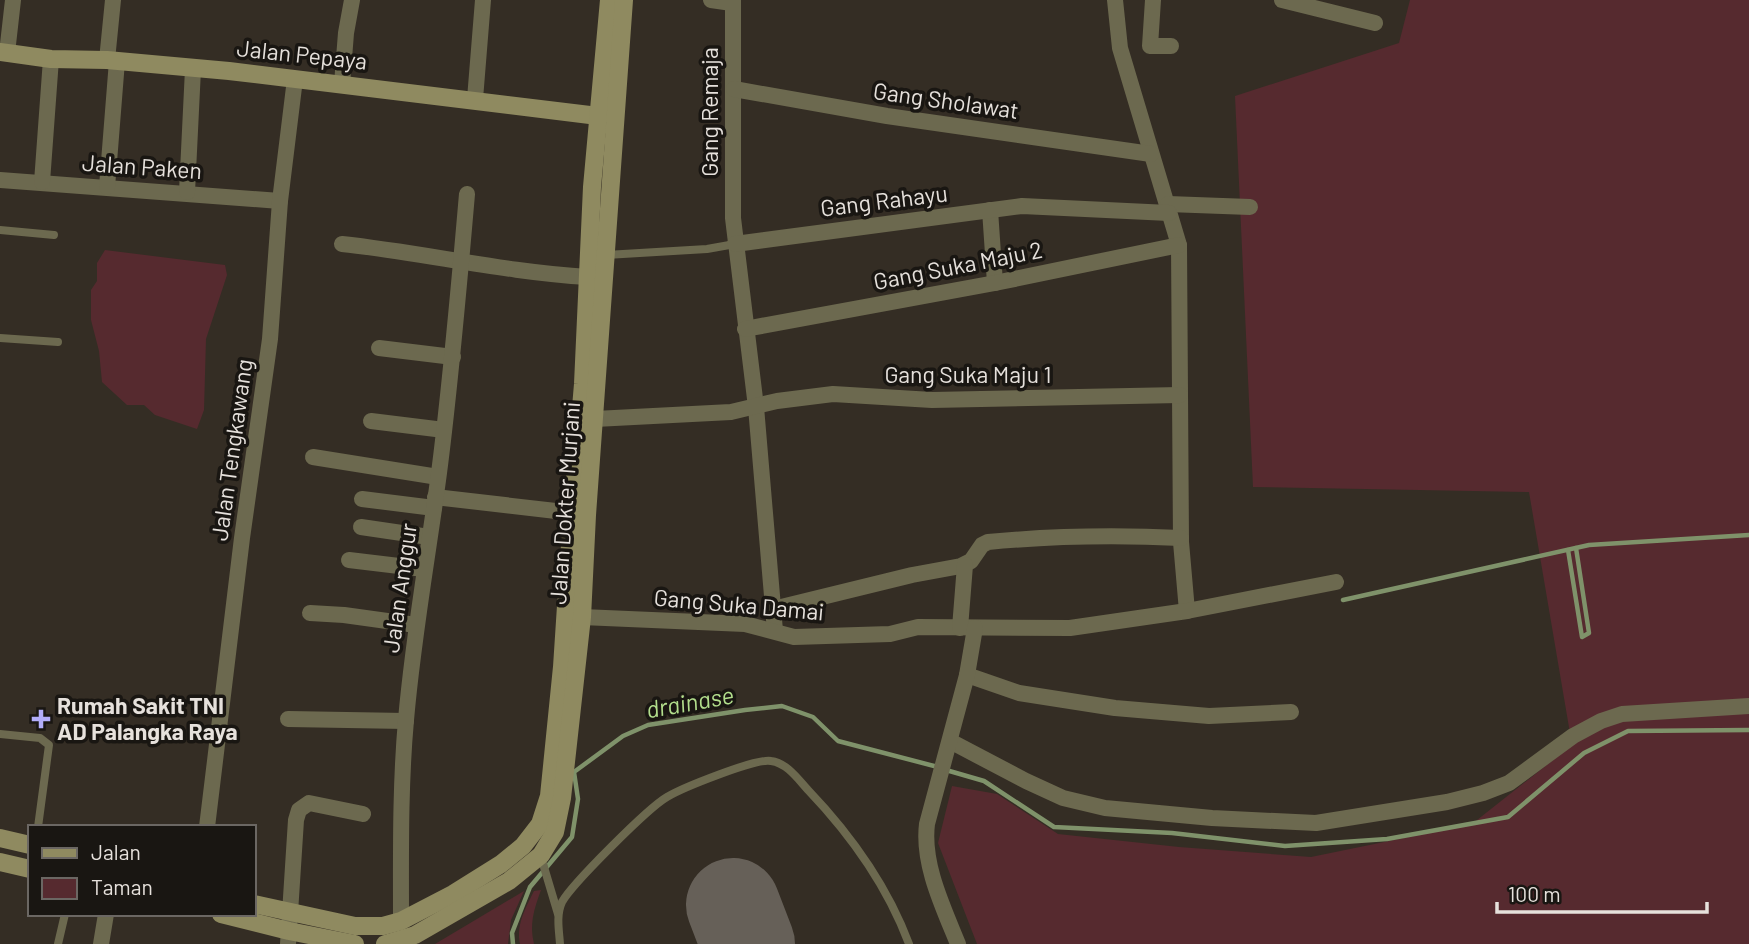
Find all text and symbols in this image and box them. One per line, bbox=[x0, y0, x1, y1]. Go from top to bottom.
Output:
street label: Jalan Pepaya bbox=[236, 33, 369, 75]
street label: Gang Remaja bbox=[695, 47, 723, 177]
street label: Gang Sholawat bbox=[872, 76, 1021, 124]
street label: Jalan Paken bbox=[81, 148, 203, 184]
street label: Gang Rahayu bbox=[819, 178, 949, 222]
street label: Gang Suka Maju 2 bbox=[871, 235, 1045, 295]
street label: Jalan Tengkawang bbox=[204, 357, 258, 543]
street label: Gang Suka Maju 1 bbox=[884, 360, 1052, 388]
street label: Jalan Dokter Murjani bbox=[543, 401, 585, 605]
street label: Jalan Anggur bbox=[376, 521, 422, 655]
street label: Gang Suka Damai bbox=[653, 583, 825, 625]
water label: drainase bbox=[644, 680, 736, 723]
place label: Rumah Sakit TNI AD Palangka Raya bbox=[57, 691, 238, 745]
marker: Rumah Sakit TNI AD Palangka Raya bbox=[31, 709, 51, 729]
legend bbox=[28, 825, 256, 916]
text: Jalan bbox=[91, 839, 141, 864]
scale bar bbox=[1497, 870, 1707, 914]
text: Taman bbox=[91, 874, 153, 899]
text: 100 m bbox=[1508, 881, 1561, 906]

